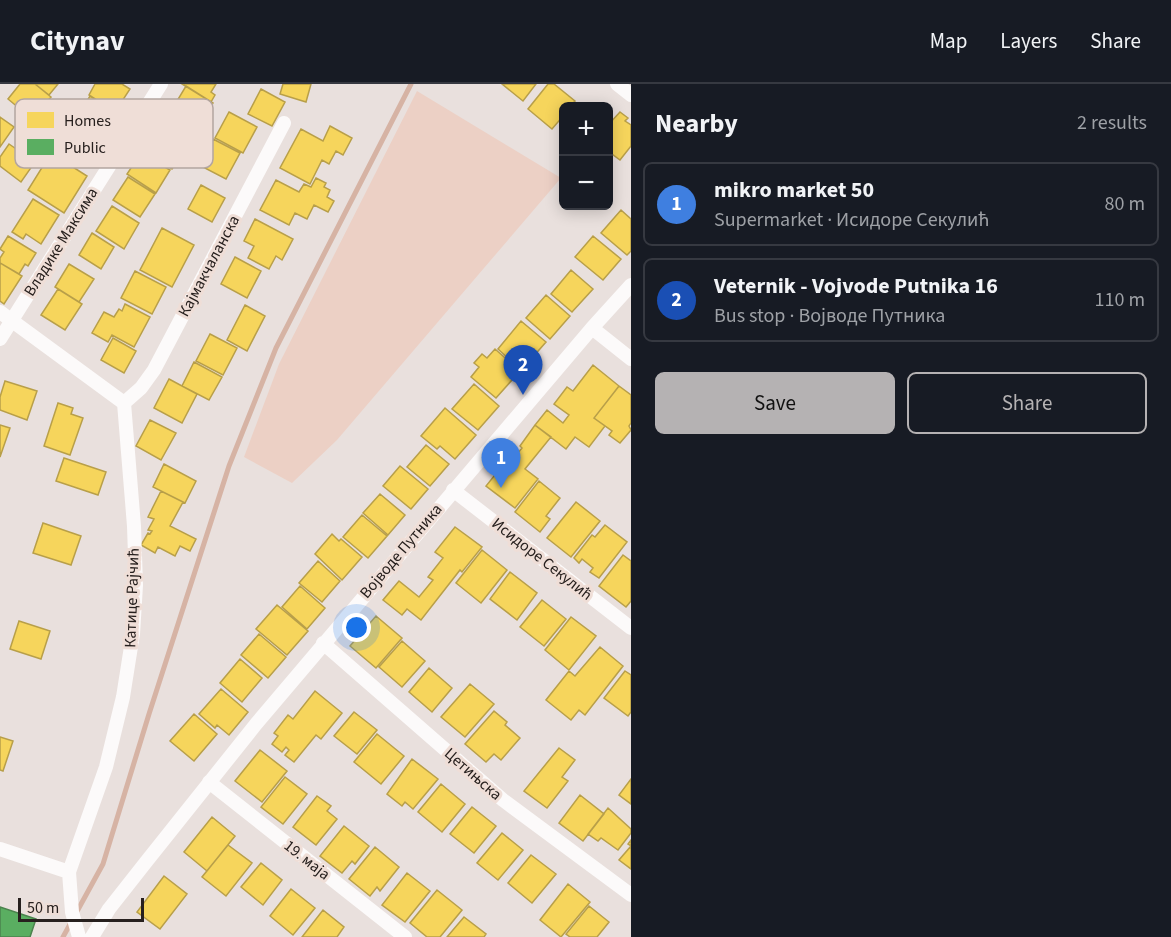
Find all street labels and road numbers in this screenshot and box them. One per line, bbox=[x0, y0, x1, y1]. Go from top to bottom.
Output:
street label: Владике Максима bbox=[19, 184, 103, 300]
street label: Кајмакчаланска bbox=[173, 211, 245, 321]
street label: Војводе Путника bbox=[355, 499, 447, 603]
street label: Исидоре Секулић bbox=[487, 513, 597, 605]
street label: Катице Рајчић bbox=[119, 548, 145, 648]
street label: Цетињска bbox=[439, 743, 507, 805]
street label: 19. маја bbox=[279, 835, 335, 885]

